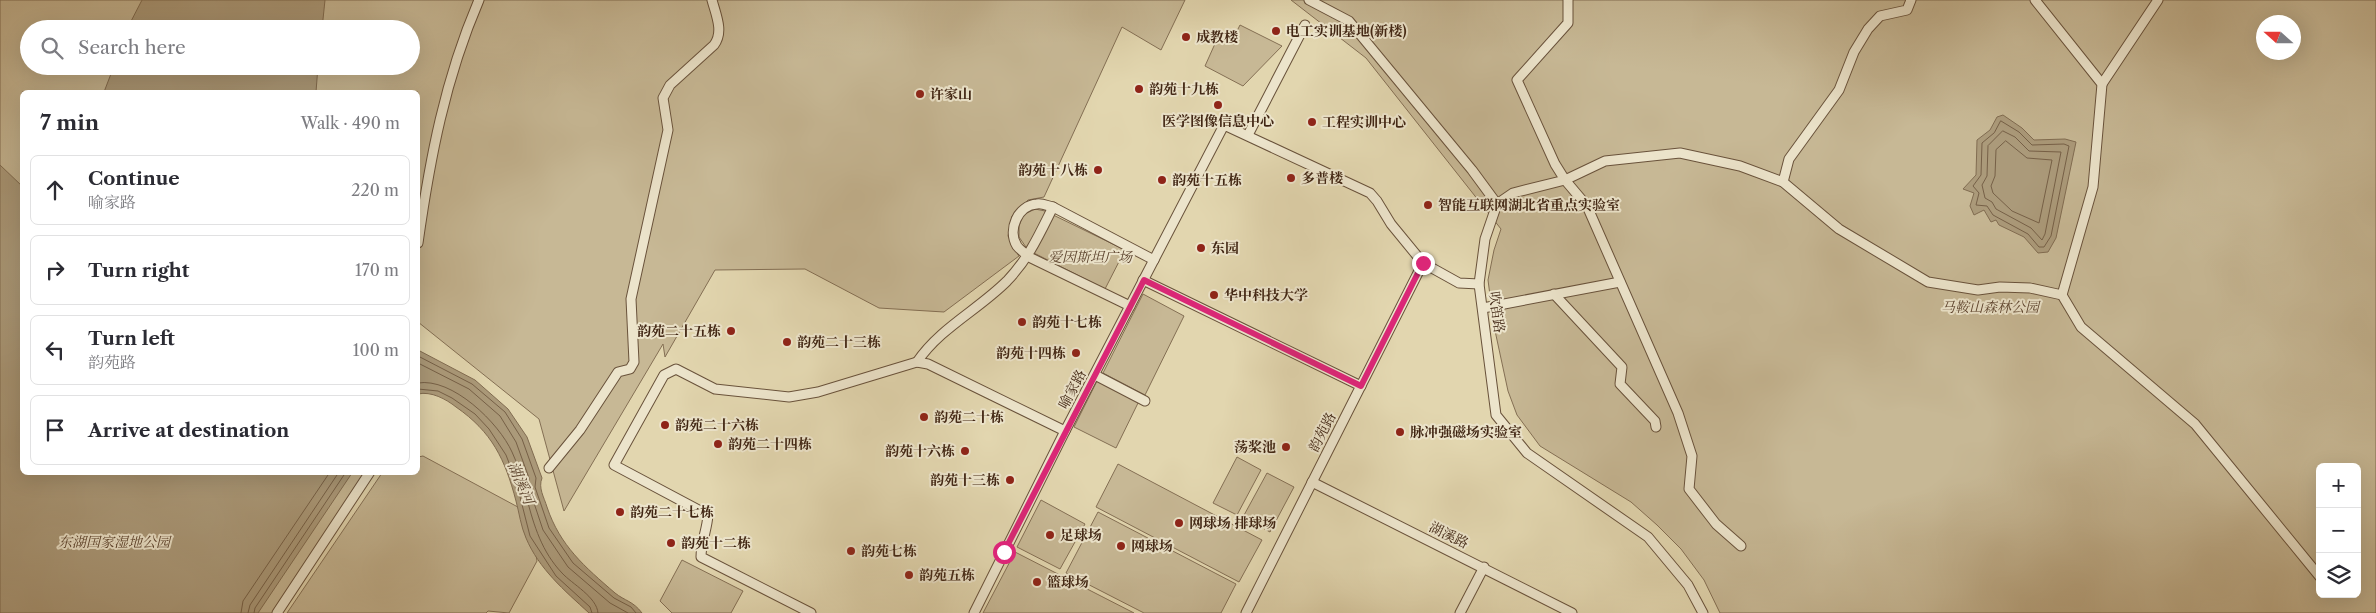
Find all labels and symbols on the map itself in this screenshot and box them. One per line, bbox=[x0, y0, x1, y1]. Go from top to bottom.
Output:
north arrow bbox=[2256, 15, 2301, 60]
place label: 电工实训基地(新楼) bbox=[1286, 22, 1407, 40]
marker: 电工实训基地(新楼) bbox=[1270, 25, 1282, 37]
place label: 成教楼 bbox=[1196, 28, 1238, 46]
marker: 成教楼 bbox=[1180, 31, 1192, 43]
place label: 韵苑十九栋 bbox=[1149, 80, 1219, 98]
marker: 韵苑十九栋 bbox=[1133, 83, 1145, 95]
place label: 许家山 bbox=[930, 85, 972, 103]
marker: 许家山 bbox=[914, 88, 926, 100]
marker: 医学图像信息中心 bbox=[1212, 99, 1224, 111]
place label: 医学图像信息中心 bbox=[1162, 112, 1274, 130]
place label: 工程实训中心 bbox=[1322, 113, 1406, 131]
marker: 工程实训中心 bbox=[1306, 116, 1318, 128]
place label: 韵苑十八栋 bbox=[1018, 161, 1088, 179]
marker: 韵苑十八栋 bbox=[1092, 164, 1104, 176]
place label: 多普楼 bbox=[1301, 169, 1343, 187]
place label: 韵苑十五栋 bbox=[1172, 171, 1242, 189]
marker: 多普楼 bbox=[1285, 172, 1297, 184]
marker: 韵苑十五栋 bbox=[1156, 174, 1168, 186]
place label: 智能互联网湖北省重点实验室 bbox=[1438, 196, 1620, 214]
marker: 智能互联网湖北省重点实验室 bbox=[1422, 199, 1434, 211]
place label: 东园 bbox=[1211, 239, 1239, 257]
marker: 东园 bbox=[1195, 242, 1207, 254]
park label: 爱因斯坦广场 bbox=[1048, 248, 1133, 266]
route end bbox=[1412, 252, 1435, 275]
place label: 华中科技大学 bbox=[1224, 286, 1308, 304]
marker: 华中科技大学 bbox=[1208, 289, 1220, 301]
street label: 吹笛路 bbox=[1485, 290, 1509, 334]
park label: 马鞍山森林公园 bbox=[1941, 298, 2041, 316]
place label: 韵苑十七栋 bbox=[1032, 313, 1102, 331]
marker: 韵苑十七栋 bbox=[1016, 316, 1028, 328]
place label: 韵苑二十五栋 bbox=[637, 322, 721, 340]
marker: 韵苑二十五栋 bbox=[725, 325, 737, 337]
place label: 韵苑二十三栋 bbox=[797, 333, 881, 351]
marker: 韵苑二十三栋 bbox=[781, 336, 793, 348]
place label: 韵苑十四栋 bbox=[996, 344, 1066, 362]
marker: 韵苑十四栋 bbox=[1070, 347, 1082, 359]
street label: 喻家路 bbox=[1054, 366, 1090, 412]
place label: 韵苑二十栋 bbox=[934, 408, 1004, 426]
street label: 韵苑路 bbox=[1304, 409, 1340, 455]
marker: 韵苑二十栋 bbox=[918, 411, 930, 423]
place label: 韵苑二十六栋 bbox=[675, 416, 759, 434]
marker: 韵苑二十六栋 bbox=[659, 419, 671, 431]
place label: 脉冲强磁场实验室 bbox=[1410, 423, 1522, 441]
marker: 脉冲强磁场实验室 bbox=[1394, 426, 1406, 438]
place label: 韵苑二十四栋 bbox=[728, 435, 812, 453]
marker: 韵苑二十四栋 bbox=[712, 438, 724, 450]
place label: 荡桨池 bbox=[1234, 438, 1276, 456]
marker: 荡桨池 bbox=[1280, 441, 1292, 453]
place label: 韵苑十六栋 bbox=[885, 442, 955, 460]
marker: 韵苑十六栋 bbox=[959, 445, 971, 457]
water label: 湖溪河 bbox=[504, 458, 540, 510]
place label: 韵苑十三栋 bbox=[930, 471, 1000, 489]
marker: 韵苑十三栋 bbox=[1004, 474, 1016, 486]
place label: 韵苑二十七栋 bbox=[630, 503, 714, 521]
marker: 韵苑二十七栋 bbox=[614, 506, 626, 518]
place label: 网球场 排球场 bbox=[1189, 514, 1277, 532]
marker: 网球场 排球场 bbox=[1173, 517, 1185, 529]
street label: 湖溪路 bbox=[1426, 518, 1472, 552]
place label: 足球场 bbox=[1060, 526, 1102, 544]
marker: 足球场 bbox=[1044, 529, 1056, 541]
park label: 东湖国家湿地公园 bbox=[58, 533, 172, 551]
place label: 韵苑十二栋 bbox=[681, 534, 751, 552]
marker: 韵苑十二栋 bbox=[665, 537, 677, 549]
place label: 网球场 bbox=[1131, 537, 1173, 555]
marker: 网球场 bbox=[1115, 540, 1127, 552]
route start bbox=[993, 541, 1016, 564]
place label: 韵苑七栋 bbox=[861, 542, 917, 560]
marker: 韵苑七栋 bbox=[845, 545, 857, 557]
place label: 韵苑五栋 bbox=[919, 566, 975, 584]
marker: 韵苑五栋 bbox=[903, 569, 915, 581]
place label: 篮球场 bbox=[1047, 573, 1089, 591]
marker: 篮球场 bbox=[1031, 576, 1043, 588]

